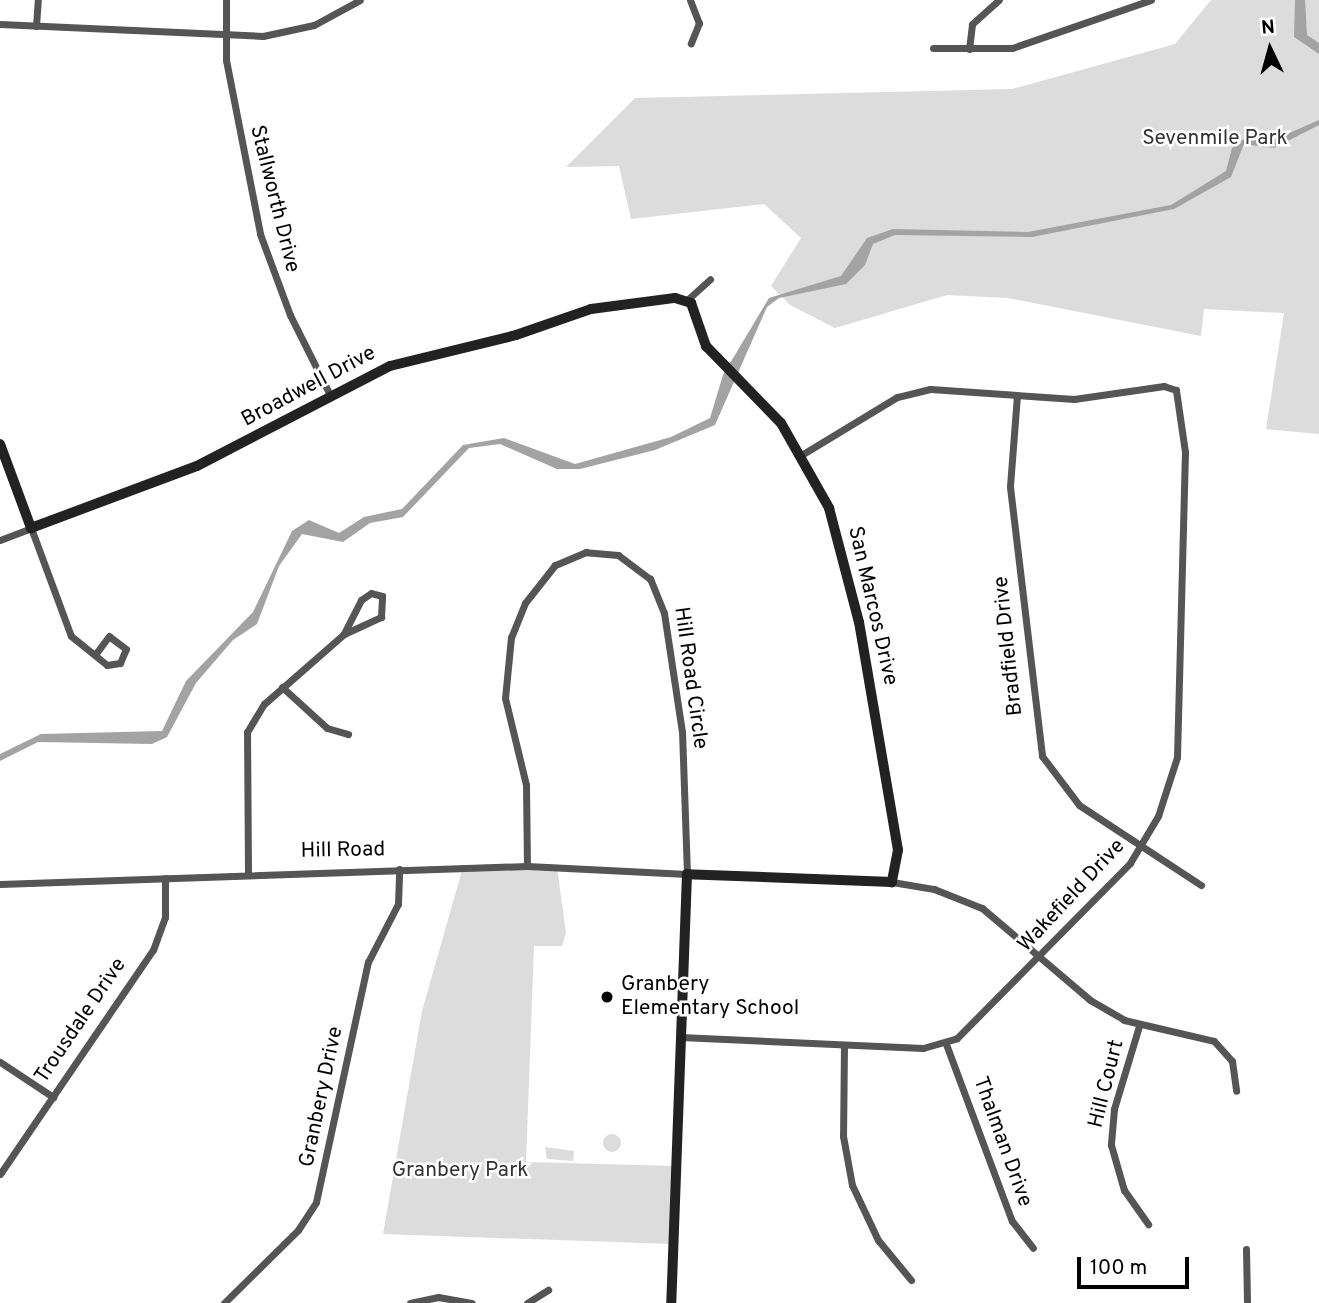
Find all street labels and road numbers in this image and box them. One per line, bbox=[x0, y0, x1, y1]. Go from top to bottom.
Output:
street label: Stallworth Drive bbox=[244, 123, 304, 275]
street label: Broadwell Drive bbox=[238, 341, 380, 433]
street label: San Marcos Drive bbox=[841, 524, 903, 688]
street label: Bradfield Drive bbox=[989, 575, 1029, 717]
street label: Hill Road Circle bbox=[668, 605, 712, 751]
street label: Wakefield Drive bbox=[1013, 834, 1131, 958]
street label: Hill Road bbox=[300, 838, 386, 864]
street label: Trousdale Drive bbox=[30, 954, 132, 1088]
street label: Granbery Drive bbox=[295, 1024, 349, 1170]
street label: Hill Court bbox=[1084, 1037, 1130, 1131]
street label: Thalman Drive bbox=[967, 1074, 1037, 1210]

